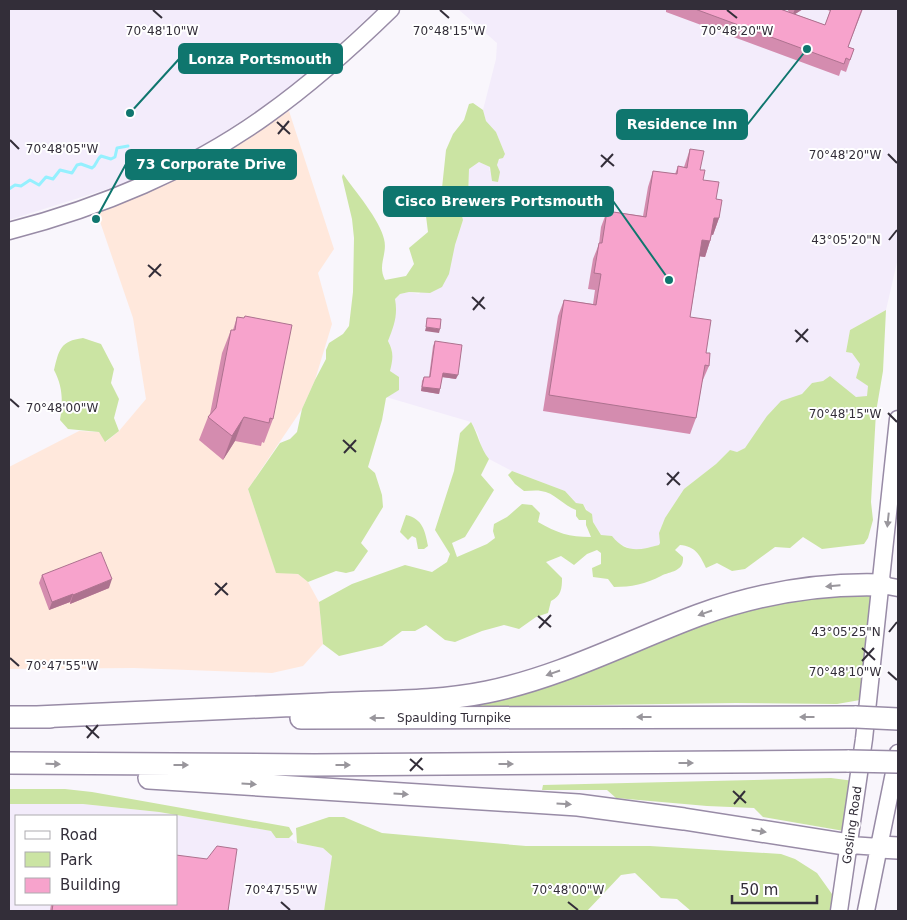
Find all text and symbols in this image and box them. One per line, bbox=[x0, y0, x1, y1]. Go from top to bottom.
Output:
text: 70°48'10"W bbox=[126, 24, 198, 38]
text: 70°48'15"W bbox=[413, 24, 485, 38]
text: 70°48'20"W bbox=[701, 24, 773, 38]
callout: Lonza Portsmouth bbox=[179, 44, 342, 73]
text: Lonza Portsmouth bbox=[188, 51, 332, 67]
callout: Residence Inn bbox=[617, 110, 747, 139]
text: Residence Inn bbox=[627, 116, 737, 132]
text: 70°48'05"W bbox=[26, 142, 98, 156]
text: 70°48'20"W bbox=[809, 148, 881, 162]
callout: 73 Corporate Drive bbox=[126, 150, 296, 179]
text: 73 Corporate Drive bbox=[136, 156, 286, 172]
callout: Cisco Brewers Portsmouth bbox=[384, 187, 613, 216]
text: Cisco Brewers Portsmouth bbox=[395, 193, 603, 209]
text: 43°05'20"N bbox=[811, 233, 881, 247]
text: 70°48'00"W bbox=[26, 401, 98, 415]
text: 70°48'15"W bbox=[809, 407, 881, 421]
one-way arrow bbox=[884, 513, 892, 529]
one-way arrow bbox=[825, 582, 841, 590]
one-way arrow bbox=[697, 610, 712, 618]
text: 43°05'25"N bbox=[811, 625, 881, 639]
text: 70°47'55"W bbox=[26, 659, 98, 673]
text: 70°48'10"W bbox=[809, 665, 881, 679]
one-way arrow bbox=[546, 670, 561, 677]
street label: Spaulding Turnpike bbox=[397, 711, 511, 725]
one-way arrow bbox=[636, 713, 652, 721]
one-way arrow bbox=[799, 713, 815, 721]
one-way arrow bbox=[369, 714, 385, 722]
one-way arrow bbox=[678, 759, 694, 767]
one-way arrow bbox=[45, 760, 61, 768]
one-way arrow bbox=[498, 760, 514, 768]
one-way arrow bbox=[173, 761, 189, 769]
one-way arrow bbox=[336, 761, 352, 769]
one-way arrow bbox=[241, 780, 257, 788]
street label: Gosling Road bbox=[840, 785, 864, 865]
one-way arrow bbox=[394, 790, 410, 798]
one-way arrow bbox=[556, 800, 572, 808]
legend bbox=[15, 815, 178, 905]
text: Road bbox=[60, 826, 98, 844]
one-way arrow bbox=[751, 827, 767, 835]
text: Park bbox=[60, 851, 93, 869]
scale bar bbox=[732, 872, 817, 904]
text: Building bbox=[60, 876, 121, 894]
text: 50 m bbox=[740, 881, 778, 899]
text: 70°47'55"W bbox=[245, 883, 317, 897]
text: 70°48'00"W bbox=[532, 883, 604, 897]

